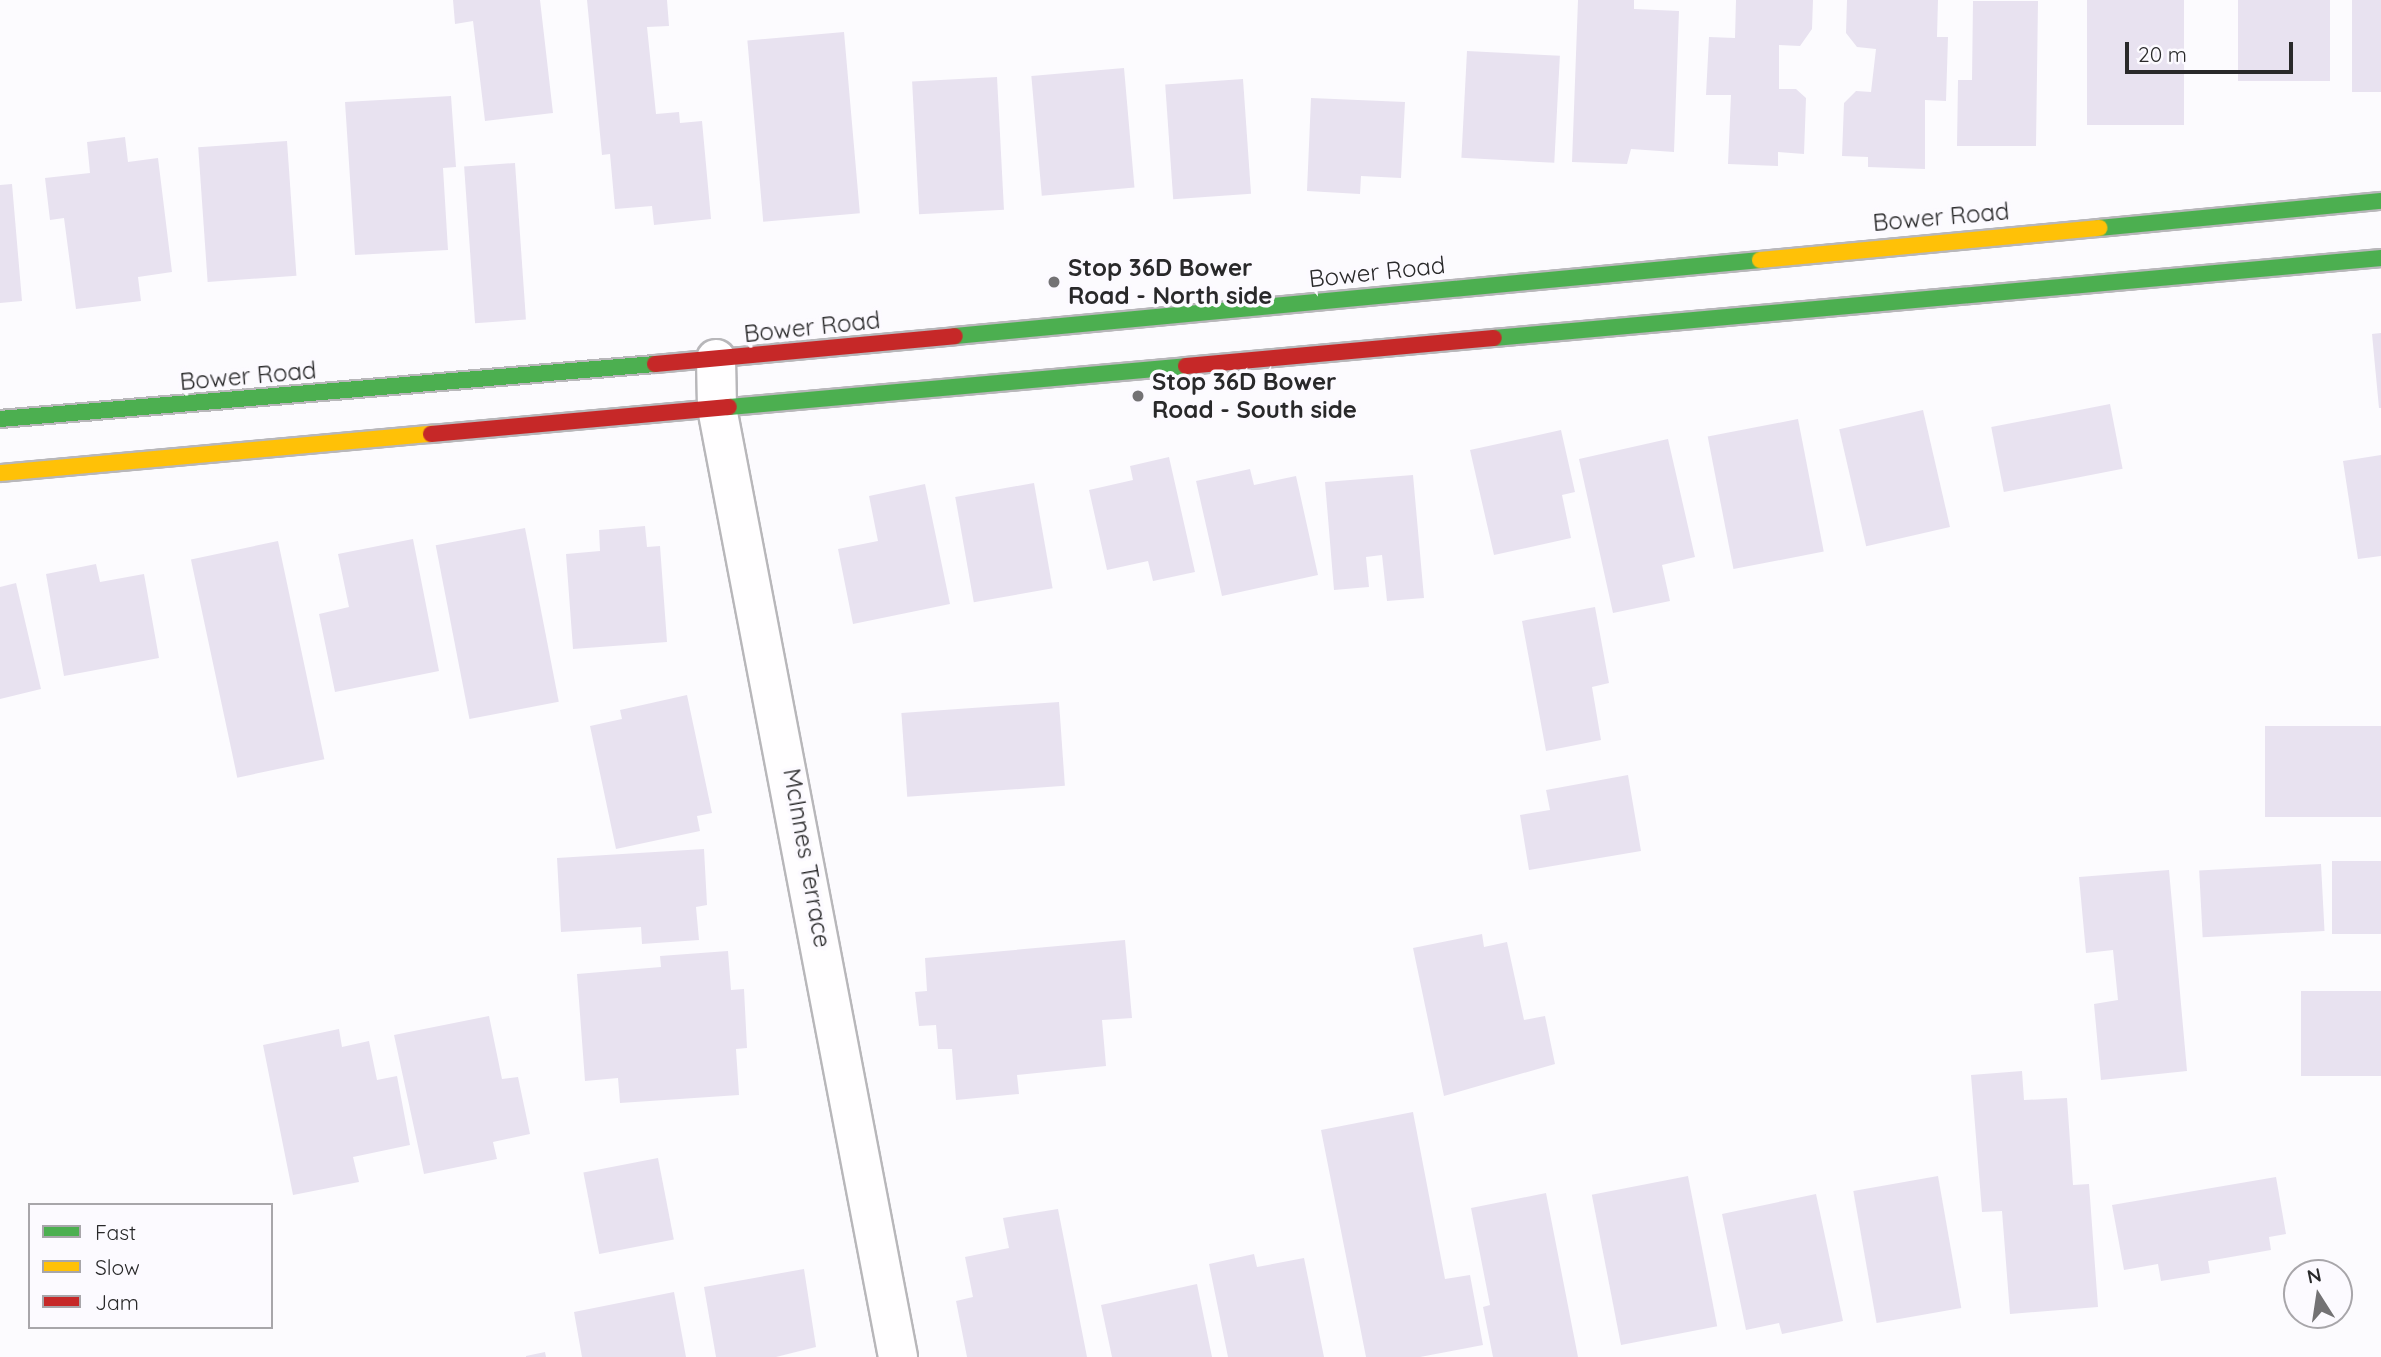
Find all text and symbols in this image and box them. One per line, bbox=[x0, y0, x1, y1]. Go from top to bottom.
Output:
scale bar bbox=[2129, 28, 2297, 72]
text: 20 m bbox=[2138, 41, 2187, 67]
street label: Bower Road bbox=[1871, 197, 2011, 237]
street label: Bower Road bbox=[1307, 251, 1447, 293]
place label: Stop 36D Bower Road - North side bbox=[1068, 254, 1273, 310]
marker: Stop 36D Bower Road - North side bbox=[1046, 274, 1062, 290]
street label: Bower Road bbox=[742, 306, 882, 348]
street label: Bower Road bbox=[178, 356, 318, 396]
place label: Stop 36D Bower Road - South side bbox=[1152, 368, 1357, 424]
marker: Stop 36D Bower Road - South side bbox=[1130, 388, 1146, 404]
street label: McInnes Terrace bbox=[777, 766, 837, 950]
legend bbox=[28, 1203, 273, 1329]
text: Fast bbox=[95, 1219, 136, 1245]
text: Slow bbox=[95, 1254, 140, 1280]
north arrow bbox=[2283, 1259, 2353, 1329]
text: N bbox=[2305, 1262, 2323, 1289]
text: Jam bbox=[95, 1289, 139, 1315]

